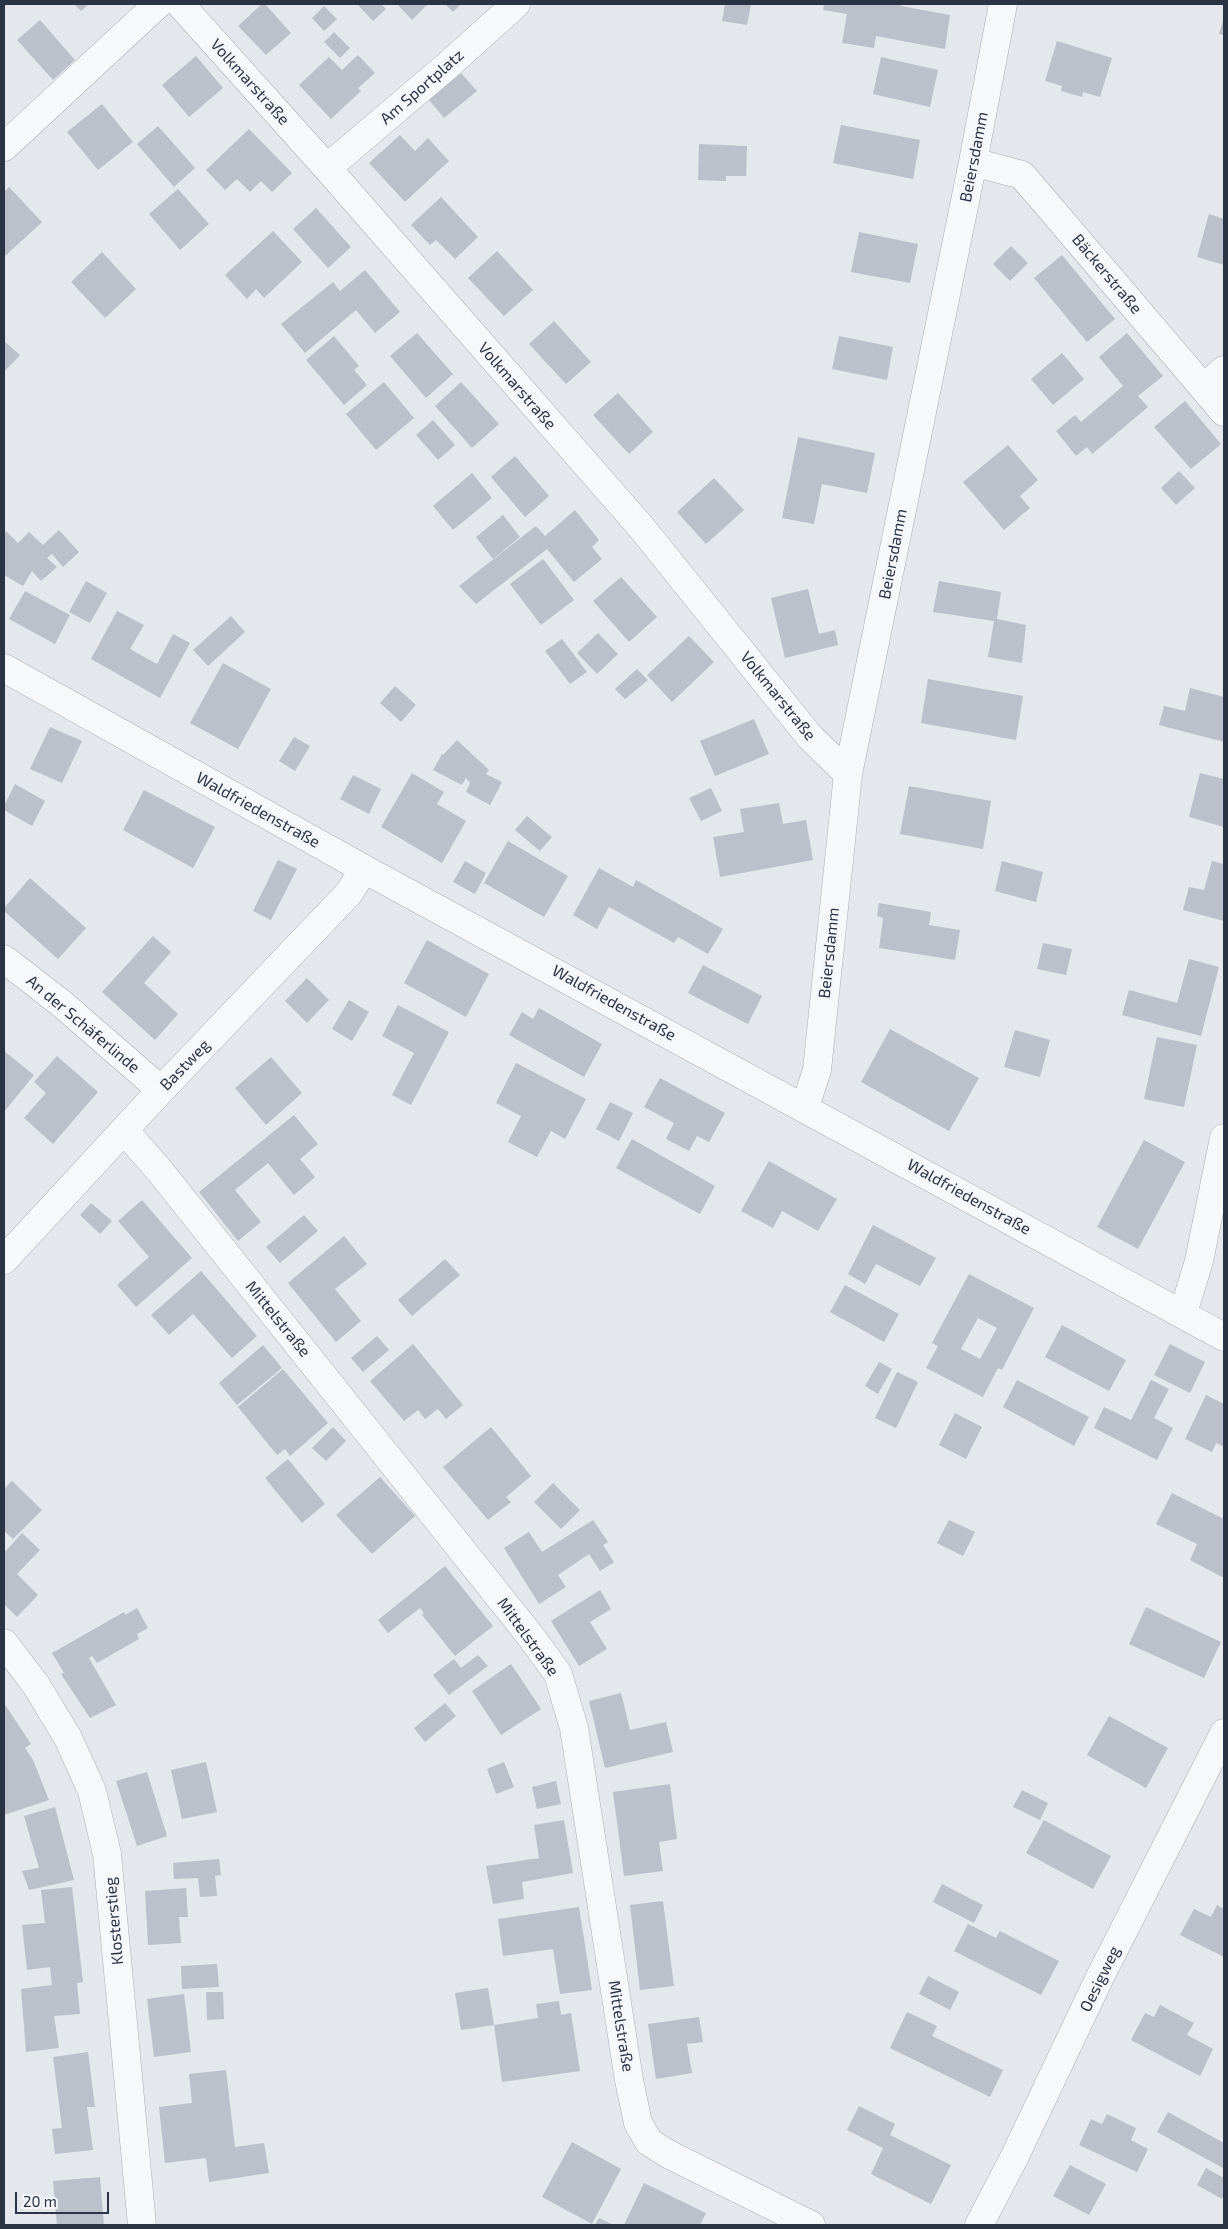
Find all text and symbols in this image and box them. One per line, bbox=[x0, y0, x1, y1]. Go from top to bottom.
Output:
street label: Volkmarstraße bbox=[206, 35, 294, 129]
street label: Am Sportplatz bbox=[376, 45, 468, 129]
street label: Beiersdamm bbox=[956, 110, 992, 204]
street label: Bäckerstraße bbox=[1068, 230, 1146, 318]
street label: Volkmarstraße bbox=[474, 339, 560, 433]
street label: Beiersdamm bbox=[875, 507, 911, 601]
street label: Volkmarstraße bbox=[736, 648, 820, 744]
street label: Waldfriedenstraße bbox=[193, 768, 323, 852]
street label: Beiersdamm bbox=[815, 906, 843, 1000]
street label: Waldfriedenstraße bbox=[549, 961, 679, 1045]
street label: An der Schäferlinde bbox=[22, 971, 144, 1077]
street label: Bastweg bbox=[156, 1035, 214, 1095]
street label: Waldfriedenstraße bbox=[904, 1155, 1034, 1239]
street label: Mittelstraße bbox=[241, 1277, 315, 1361]
street label: Mittelstraße bbox=[493, 1594, 563, 1680]
street label: Klosterstieg bbox=[101, 1876, 127, 1966]
street label: Oesigweg bbox=[1076, 1943, 1124, 2015]
street label: Mittelstraße bbox=[604, 1979, 638, 2073]
scale bar bbox=[18, 2182, 111, 2214]
text: 20 m bbox=[23, 2192, 57, 2210]

